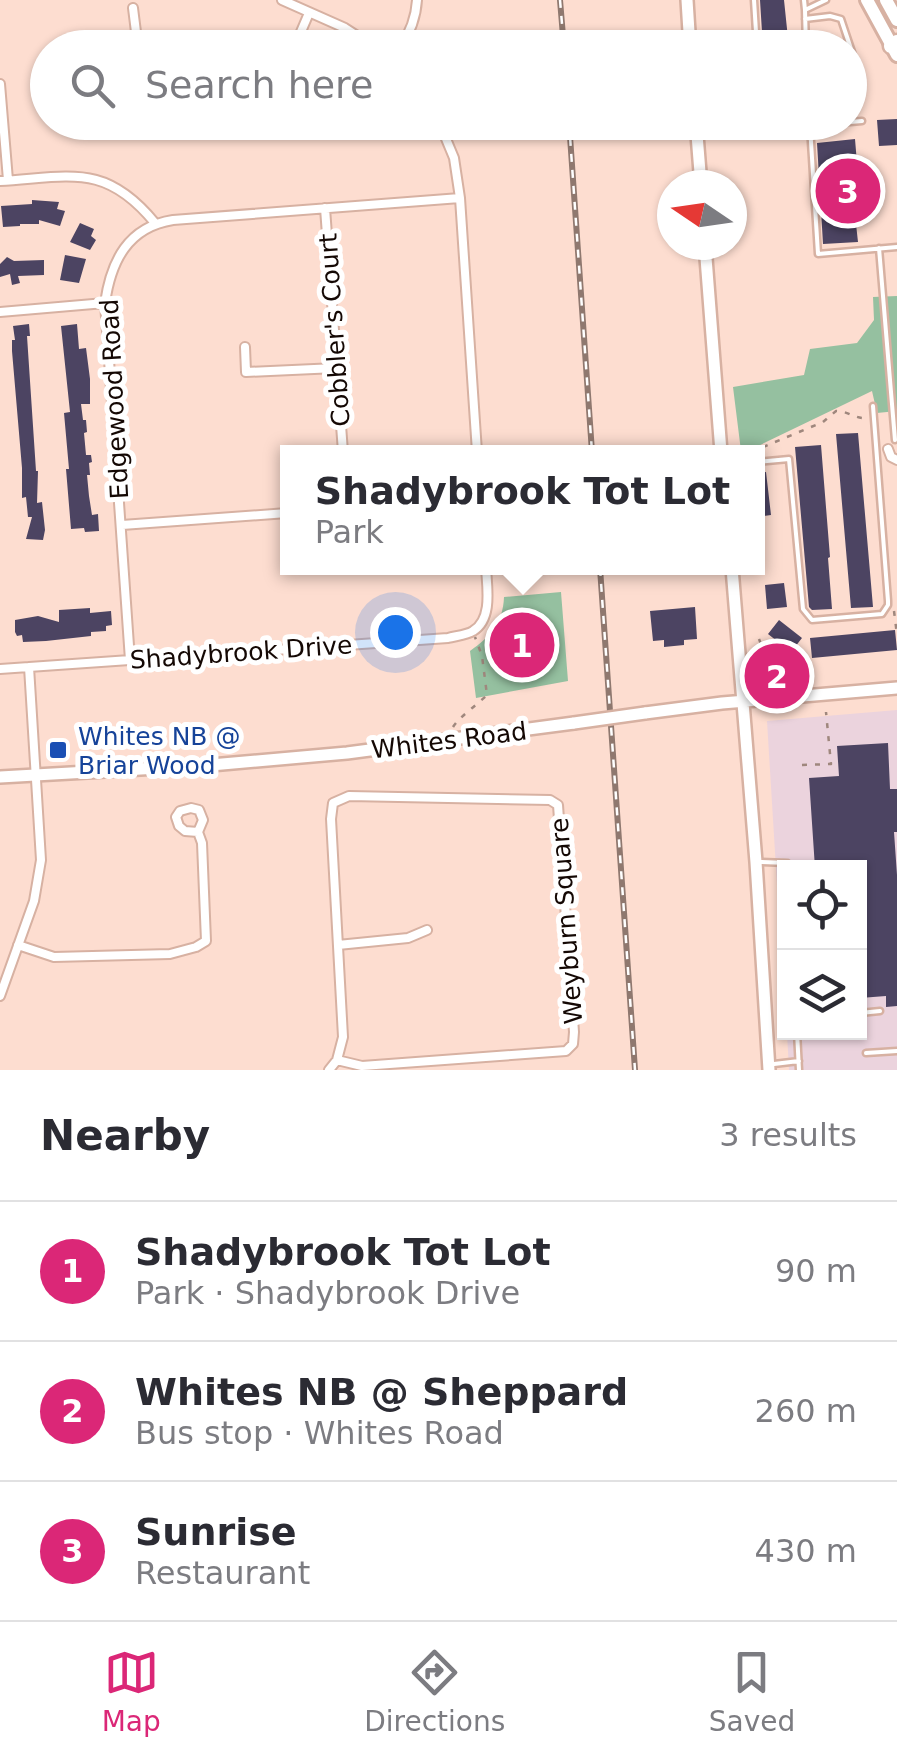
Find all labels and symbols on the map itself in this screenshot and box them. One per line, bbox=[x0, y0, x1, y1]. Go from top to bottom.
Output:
pin: 3 bbox=[816, 154, 880, 228]
north arrow bbox=[657, 170, 747, 260]
street label: Cobbler's Court bbox=[313, 232, 356, 428]
street label: Edgewood Road bbox=[95, 298, 134, 500]
your location bbox=[370, 607, 421, 658]
pin: 1 bbox=[490, 608, 554, 682]
street label: Shadybrook Drive bbox=[129, 630, 353, 675]
pin: 2 bbox=[744, 638, 810, 714]
street label: Whites Road bbox=[370, 717, 528, 764]
place label: Whites NB @ Briar Wood bbox=[78, 722, 240, 780]
marker: Whites NB @ Briar Wood bbox=[47, 739, 69, 761]
street label: Weyburn Square bbox=[545, 817, 588, 1025]

